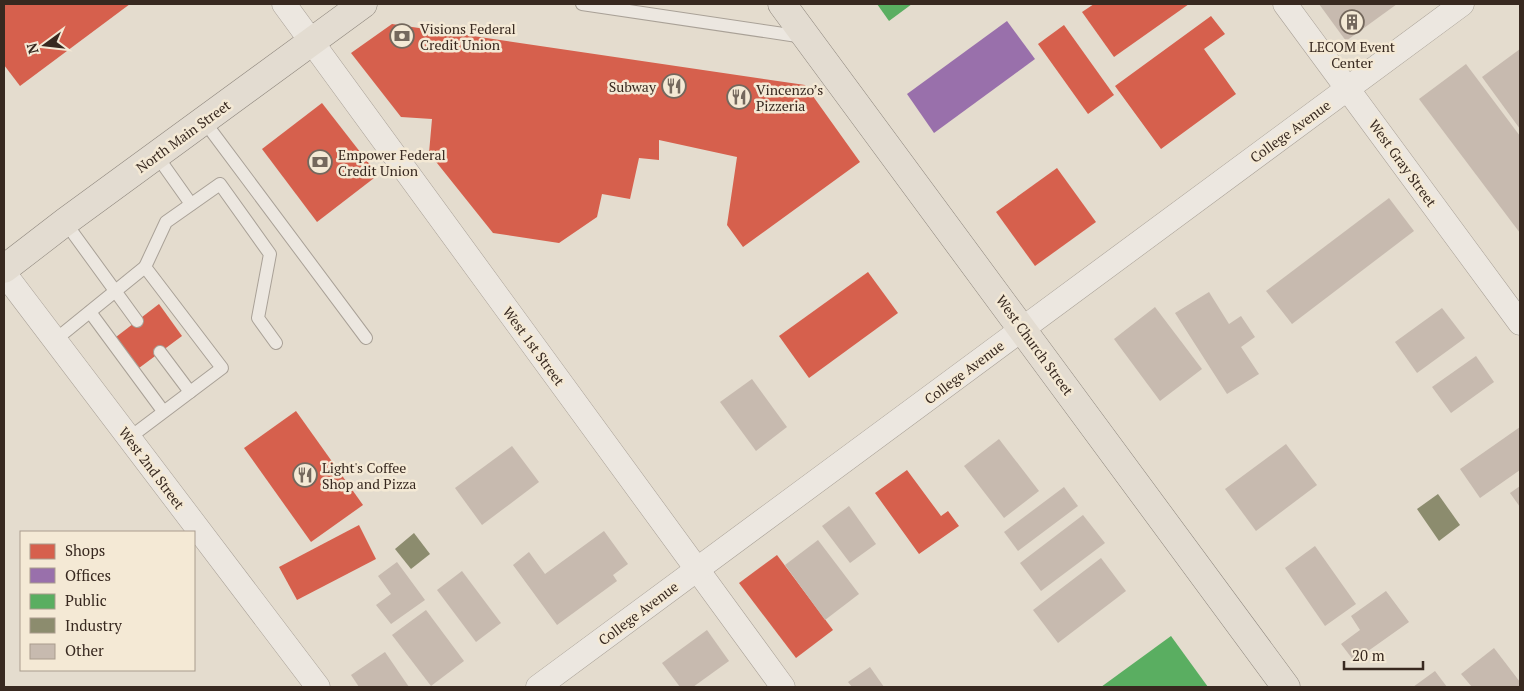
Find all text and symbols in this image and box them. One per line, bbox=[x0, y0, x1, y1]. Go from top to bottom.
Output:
building icon: LECOM Event Center bbox=[1339, 9, 1365, 35]
place label: Visions Federal Credit Union bbox=[420, 19, 516, 54]
north arrow bbox=[20, 20, 70, 70]
bank icon: Visions Federal Credit Union bbox=[389, 23, 415, 49]
place label: LECOM Event Center bbox=[1309, 37, 1396, 72]
text: N bbox=[21, 41, 43, 56]
restaurant icon: Subway bbox=[661, 73, 687, 99]
place label: Subway bbox=[609, 77, 657, 96]
place label: Vincenzo’s Pizzeria bbox=[756, 80, 823, 115]
restaurant icon: Vincenzo’s Pizzeria bbox=[726, 84, 752, 110]
street label: North Main Street bbox=[132, 95, 235, 177]
street label: College Avenue bbox=[1246, 95, 1334, 167]
street label: West Gray Street bbox=[1365, 115, 1442, 211]
place label: Empower Federal Credit Union bbox=[338, 145, 446, 180]
bank icon: Empower Federal Credit Union bbox=[307, 149, 333, 175]
street label: West Church Street bbox=[992, 291, 1078, 400]
street label: West 1st Street bbox=[499, 303, 570, 390]
street label: College Avenue bbox=[920, 336, 1008, 408]
street label: West 2nd Street bbox=[115, 423, 190, 514]
place label: Light's Coffee Shop and Pizza bbox=[322, 458, 416, 493]
restaurant icon: Light's Coffee Shop and Pizza bbox=[292, 462, 318, 488]
legend bbox=[20, 531, 195, 671]
text: Shops bbox=[65, 540, 105, 560]
text: Offices bbox=[65, 565, 111, 585]
street label: College Avenue bbox=[594, 577, 682, 649]
text: Public bbox=[65, 590, 107, 610]
text: Industry bbox=[65, 615, 122, 635]
scale bar bbox=[1344, 638, 1423, 670]
text: Other bbox=[65, 640, 104, 660]
text: 20 m bbox=[1352, 645, 1385, 665]

